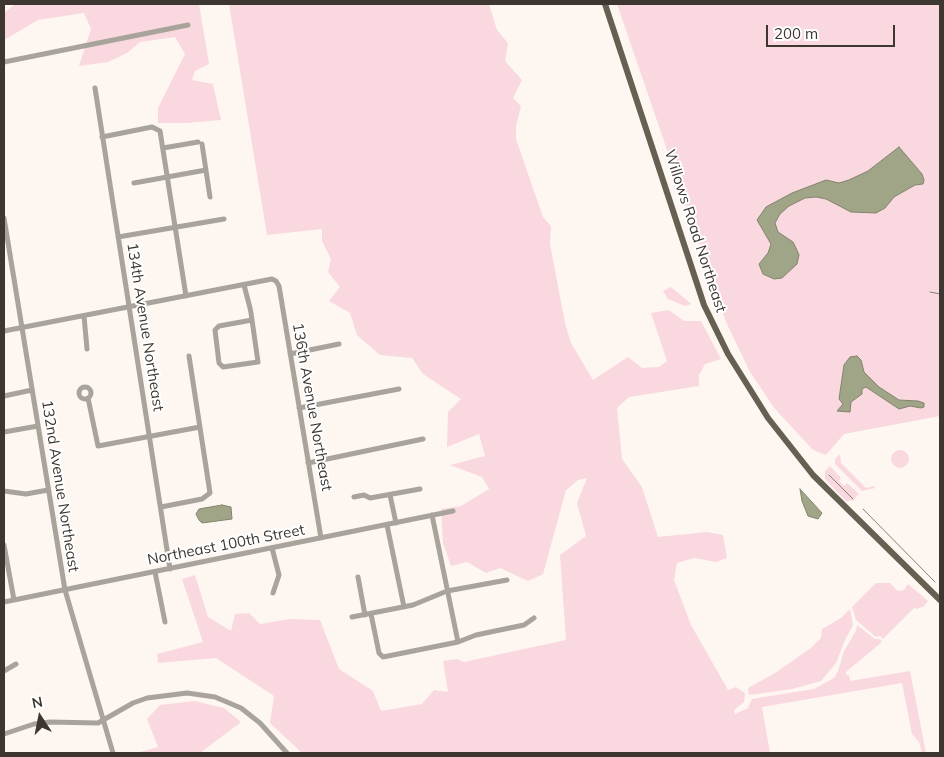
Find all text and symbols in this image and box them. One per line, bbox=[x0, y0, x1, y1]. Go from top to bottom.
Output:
scale bar bbox=[769, 15, 898, 47]
text: 200 m bbox=[774, 24, 818, 43]
street label: Willows Road Northeast bbox=[660, 147, 730, 315]
street label: 134th Avenue Northeast bbox=[123, 241, 167, 413]
street label: 136th Avenue Northeast bbox=[288, 321, 336, 493]
street label: 132nd Avenue Northeast bbox=[37, 399, 83, 573]
street label: Northeast 100th Street bbox=[146, 521, 306, 569]
north arrow bbox=[15, 692, 65, 742]
text: N bbox=[30, 692, 44, 712]

